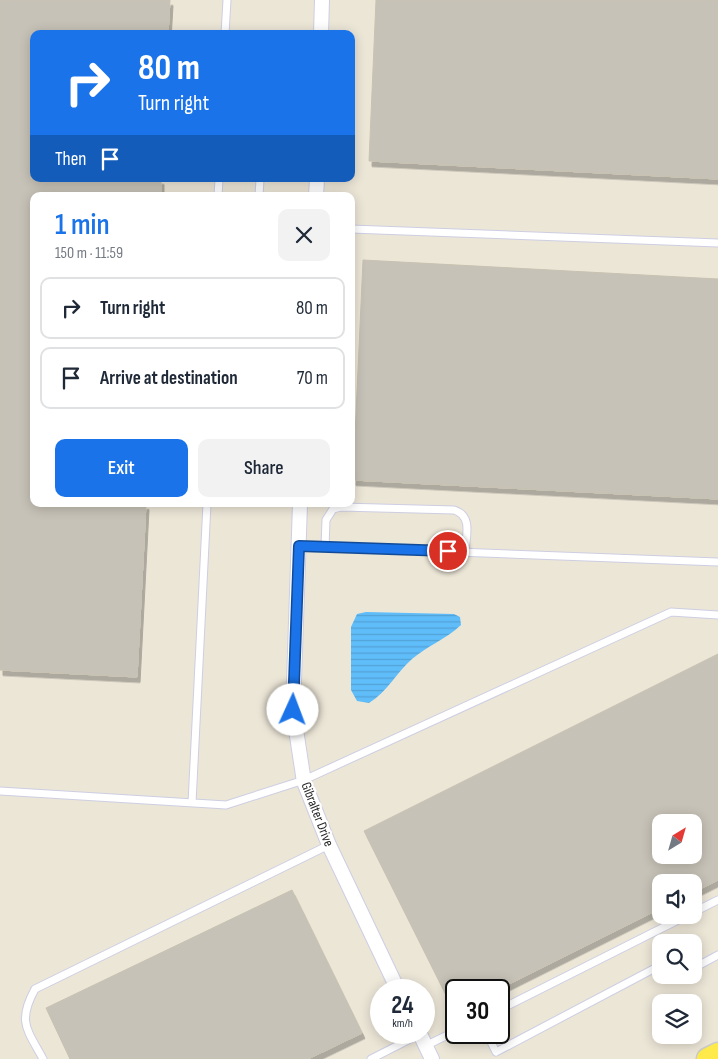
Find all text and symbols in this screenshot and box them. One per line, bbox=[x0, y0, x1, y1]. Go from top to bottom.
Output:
text: 80 m bbox=[138, 47, 200, 90]
icon: right bbox=[55, 50, 120, 115]
text: Turn right bbox=[138, 90, 209, 117]
icon: arrive bbox=[96, 145, 124, 173]
text: Then bbox=[55, 148, 86, 171]
text: 1 min bbox=[55, 207, 110, 243]
button: close bbox=[278, 209, 330, 261]
text: 150 m · 11:59 bbox=[55, 244, 123, 263]
icon: right bbox=[57, 294, 85, 322]
text: Turn right bbox=[100, 297, 165, 320]
text: 80 m bbox=[296, 297, 328, 320]
icon: arrive bbox=[57, 364, 85, 392]
text: Arrive at destination bbox=[100, 367, 238, 390]
text: 70 m bbox=[297, 367, 328, 390]
button: Exit bbox=[55, 439, 188, 497]
button: Share bbox=[198, 439, 330, 497]
pin bbox=[427, 530, 469, 572]
icon: arrive bbox=[434, 537, 462, 565]
position arrow bbox=[266, 683, 318, 735]
street label: Gibralter Drive bbox=[297, 780, 338, 849]
north arrow bbox=[652, 814, 702, 864]
map controls bbox=[652, 814, 702, 1044]
button: sound bbox=[652, 874, 702, 924]
button: search bbox=[652, 934, 702, 984]
speed limit sign: 30 bbox=[445, 979, 510, 1044]
text: 24 bbox=[391, 990, 414, 1021]
button: layers bbox=[652, 994, 702, 1044]
text: km/h bbox=[392, 1016, 413, 1031]

